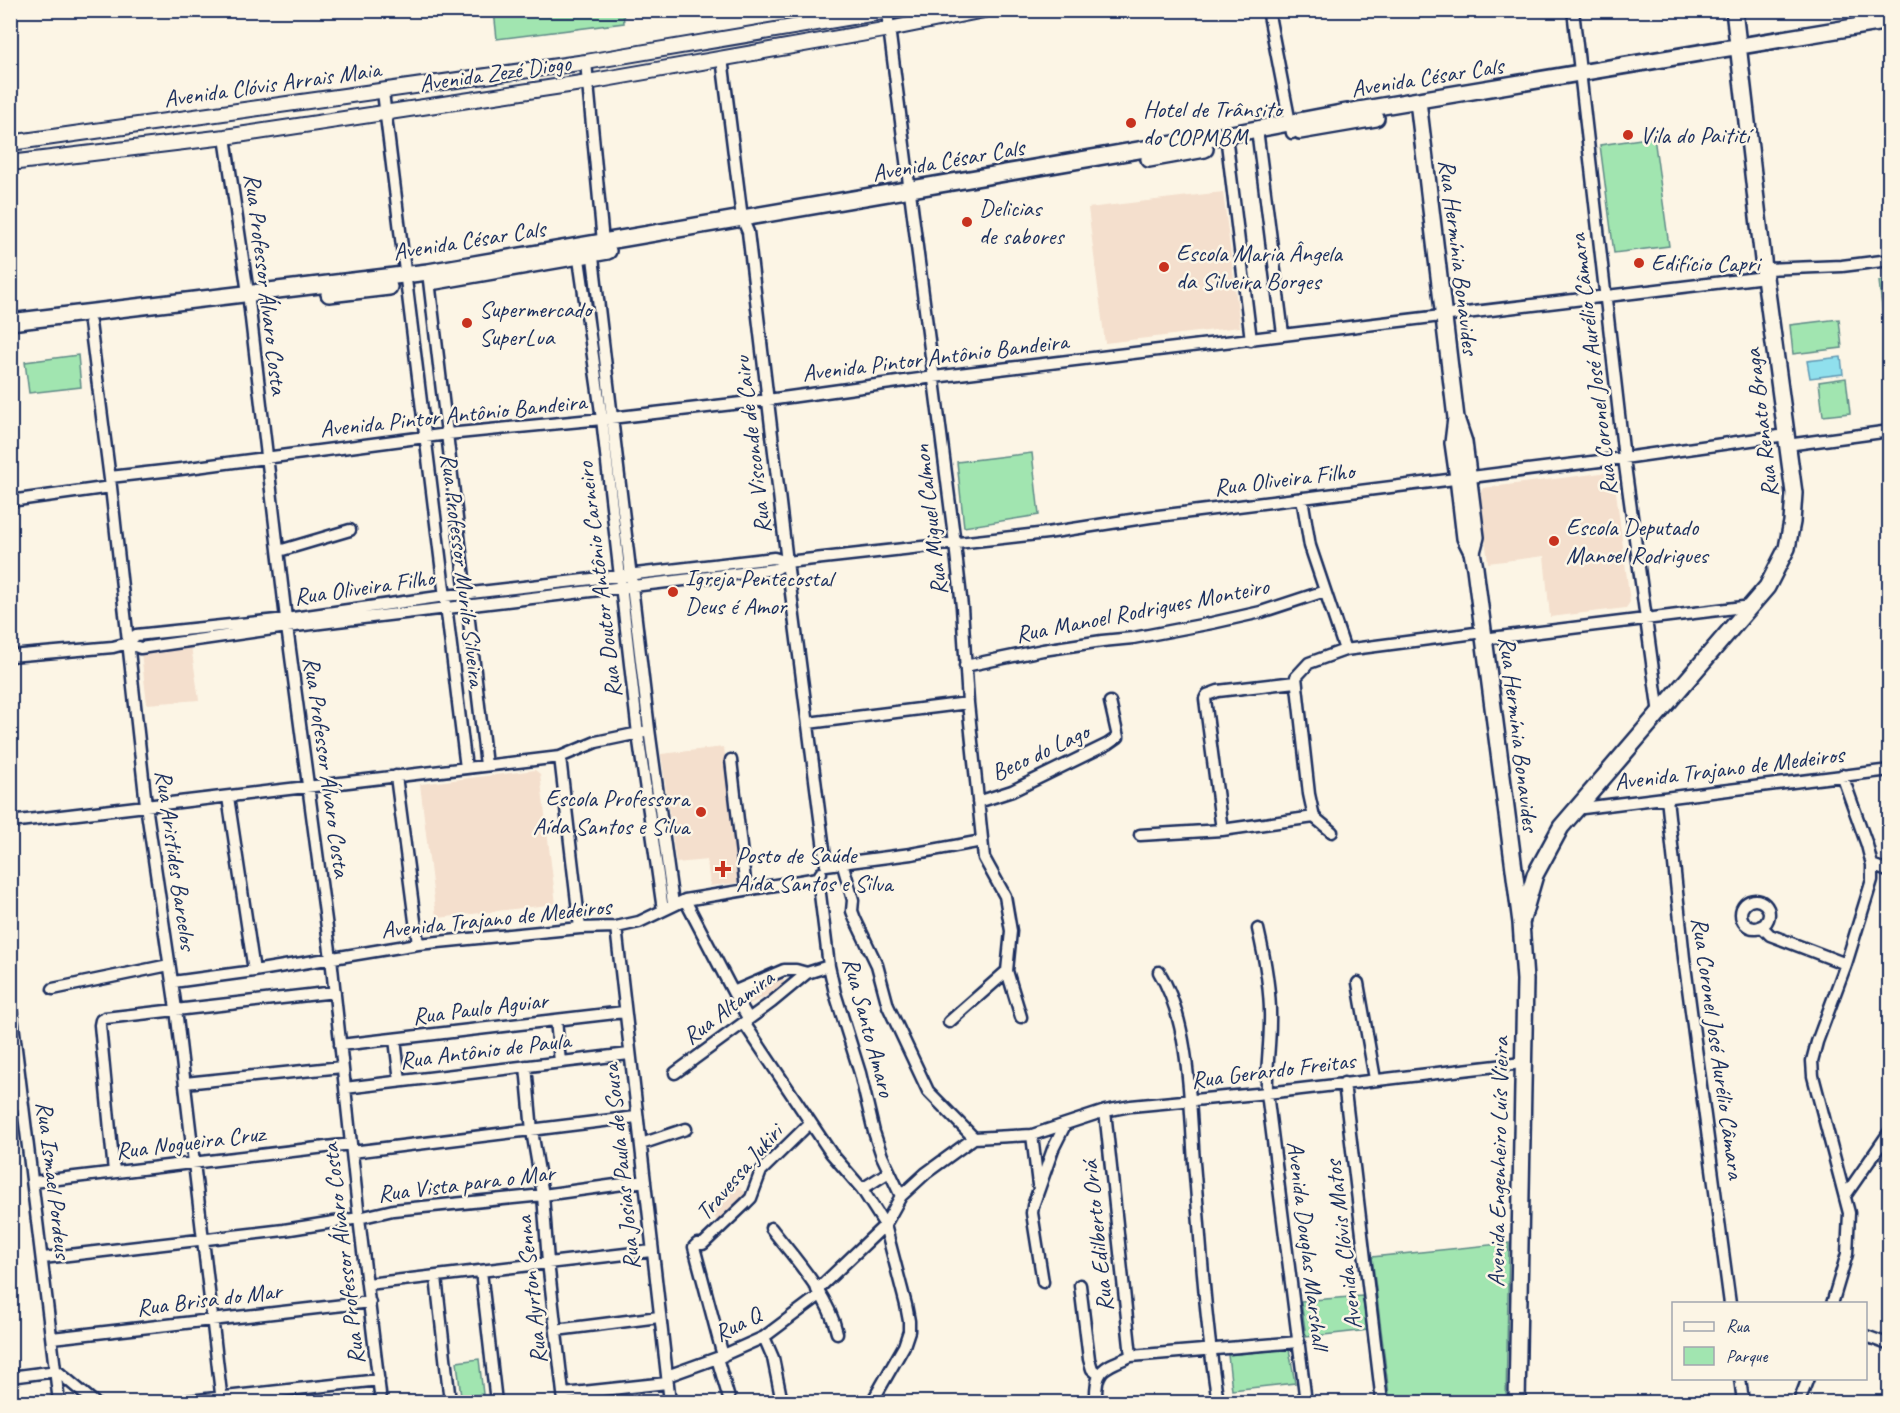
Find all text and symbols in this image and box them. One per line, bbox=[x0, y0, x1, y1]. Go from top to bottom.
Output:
street label: Avenida Zezé Diogo bbox=[417, 47, 574, 98]
street label: Avenida César Cals bbox=[1349, 50, 1508, 104]
street label: Avenida Clóvis Arrais Maia bbox=[162, 54, 384, 114]
place label: Hotel de Trânsito do COPMBM bbox=[1143, 94, 1284, 152]
marker: Hotel de Trânsito do COPMBM bbox=[1124, 116, 1138, 130]
place label: Vila do Paitití bbox=[1640, 120, 1754, 150]
marker: Vila do Paitití bbox=[1621, 128, 1635, 142]
street label: Avenida César Cals bbox=[870, 131, 1029, 188]
street label: Rua Hermínia Bonavides bbox=[1432, 158, 1486, 358]
street label: Rua Professor Álvaro Costa bbox=[238, 172, 295, 398]
place label: Delicias de sabores bbox=[979, 193, 1065, 251]
street label: Avenida César Cals bbox=[391, 213, 550, 267]
marker: Delicias de sabores bbox=[960, 215, 974, 229]
street label: Rua Coronel José Aurélio Câmara bbox=[1562, 231, 1624, 498]
place label: Escola Maria Ângela da Silveira Borges bbox=[1176, 238, 1343, 296]
place label: Edifício Capri bbox=[1651, 248, 1762, 278]
marker: Edifício Capri bbox=[1632, 256, 1646, 270]
marker: Escola Maria Ângela da Silveira Borges bbox=[1157, 260, 1171, 274]
place label: Supermercado SuperLua bbox=[479, 294, 594, 352]
marker: Supermercado SuperLua bbox=[460, 316, 474, 330]
street label: Avenida Pintor Antônio Bandeira bbox=[800, 326, 1072, 388]
street label: Rua Renato Braga bbox=[1737, 345, 1785, 499]
street label: Rua Visconde de Cairu bbox=[726, 352, 778, 535]
street label: Avenida Pintor Antônio Bandeira bbox=[318, 386, 590, 444]
street label: Rua Miguel Calmon bbox=[906, 443, 954, 597]
street label: Rua Professor Murilo Silveira bbox=[434, 452, 492, 691]
street label: Rua Oliveira Filho bbox=[1212, 455, 1358, 502]
street label: Rua Doutor Antônio Carneiro bbox=[569, 459, 628, 700]
place label: Escola Deputado Manoel Rodrigues bbox=[1566, 512, 1710, 570]
marker: Escola Deputado Manoel Rodrigues bbox=[1547, 534, 1561, 548]
street label: Rua Oliveira Filho bbox=[292, 562, 438, 612]
place label: Igreja Pentecostal Deus é Amor bbox=[685, 563, 837, 621]
street label: Rua Manoel Rodrigues Monteiro bbox=[1013, 570, 1273, 649]
marker: Igreja Pentecostal Deus é Amor bbox=[666, 585, 680, 599]
street label: Rua Hermínia Bonavides bbox=[1492, 635, 1546, 835]
street label: Rua Professor Álvaro Costa bbox=[297, 655, 358, 881]
street label: Beco do Lago bbox=[986, 715, 1096, 788]
street label: Avenida Trajano de Medeiros bbox=[1613, 739, 1848, 797]
street label: Rua Aristides Barcelos bbox=[149, 768, 204, 954]
place label: Escola Professora Aída Santos e Silva bbox=[533, 783, 691, 841]
marker: Escola Professora Aída Santos e Silva bbox=[694, 805, 708, 819]
place label: Posto de Saúde Aída Santos e Silva bbox=[736, 840, 895, 898]
marker: Posto de Saúde Aída Santos e Silva bbox=[714, 860, 732, 878]
street label: Avenida Trajano de Medeiros bbox=[380, 891, 615, 945]
street label: Rua Coronel José Aurélio Câmara bbox=[1685, 915, 1751, 1182]
street label: Rua Santo Amaro bbox=[836, 954, 902, 1102]
street label: Rua Altamira bbox=[676, 962, 781, 1051]
street label: Rua Paulo Aguiar bbox=[411, 985, 552, 1031]
street label: Rua Antônio de Paula bbox=[398, 1024, 574, 1075]
street label: Avenida Engenheiro Luís Vieira bbox=[1481, 1035, 1515, 1287]
street label: Rua Gerardo Freitas bbox=[1189, 1045, 1358, 1095]
street label: Rua Josias Paula de Sousa bbox=[595, 1060, 647, 1271]
street label: Rua Ismael Pordeus bbox=[29, 1100, 79, 1262]
street label: Travessa Jukiri bbox=[689, 1115, 791, 1226]
street label: Rua Nogueira Cruz bbox=[114, 1118, 268, 1166]
street label: Avenida Douglas Marshall bbox=[1280, 1139, 1336, 1355]
street label: Rua Professor Álvaro Costa bbox=[314, 1140, 371, 1366]
street label: Rua Edilberto Oriá bbox=[1074, 1156, 1120, 1313]
street label: Avenida Clóvis Matos bbox=[1317, 1156, 1368, 1331]
street label: Rua Vista para o Mar bbox=[376, 1157, 558, 1209]
street label: Rua Ayrton Senna bbox=[508, 1213, 554, 1365]
street label: Rua Brisa do Mar bbox=[135, 1275, 286, 1323]
street label: Rua Q bbox=[709, 1299, 767, 1348]
legend bbox=[1672, 1302, 1867, 1380]
text: Rua bbox=[1726, 1315, 1751, 1337]
text: Parque bbox=[1726, 1345, 1768, 1367]

